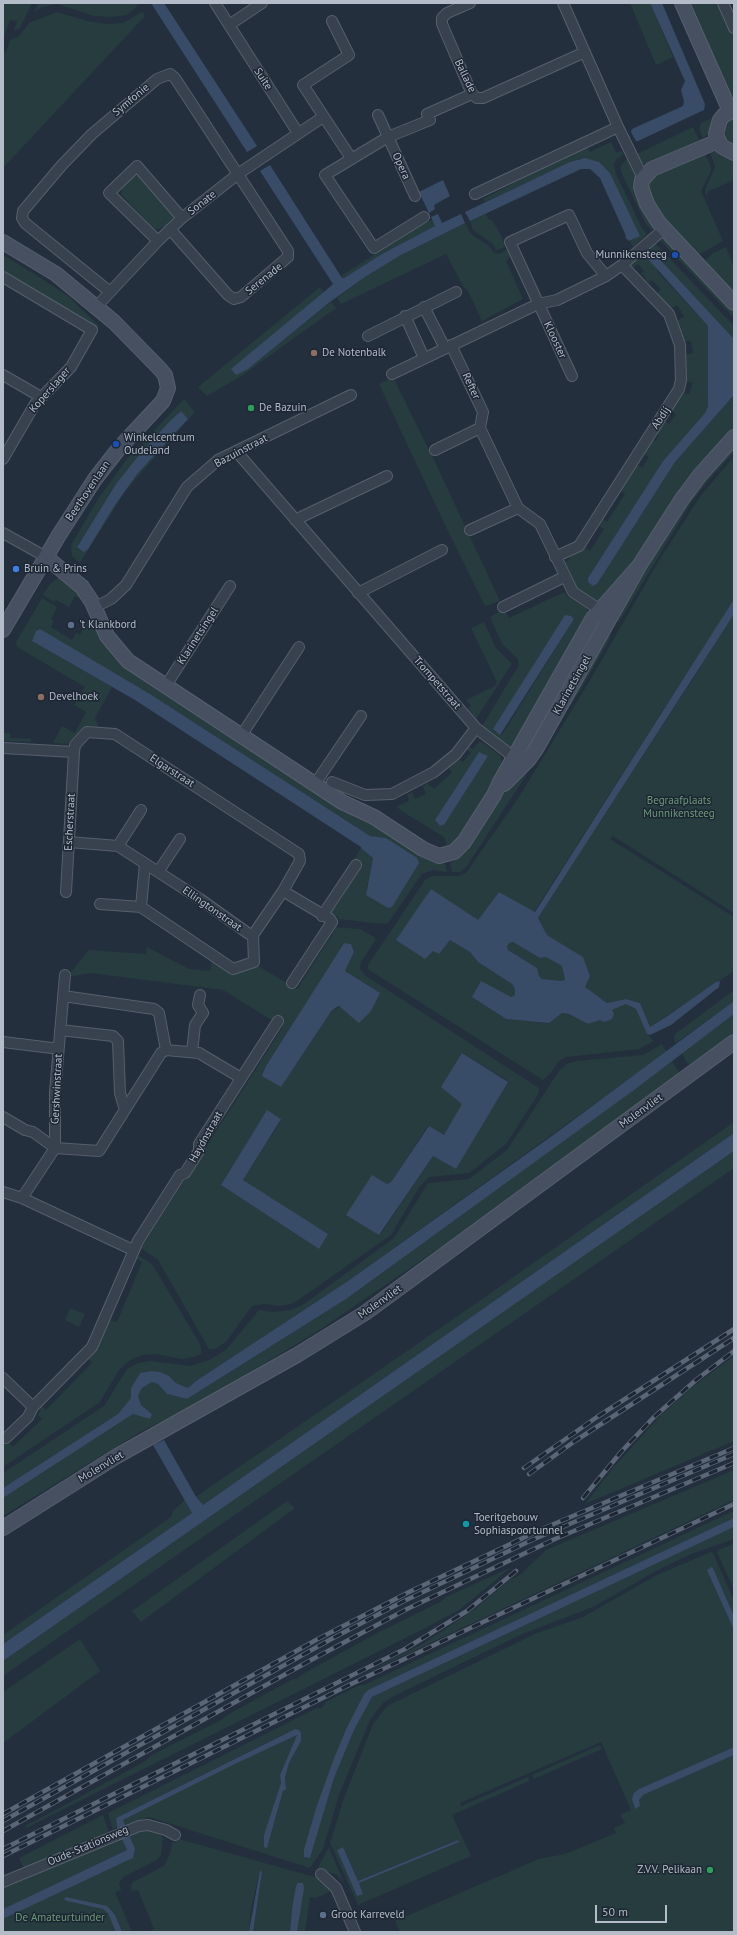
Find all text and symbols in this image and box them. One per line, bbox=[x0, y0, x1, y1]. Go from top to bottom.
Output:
street label: Ballade bbox=[451, 57, 479, 95]
street label: Suite bbox=[251, 65, 275, 93]
street label: Symfonie bbox=[110, 81, 152, 119]
street label: Opera bbox=[389, 150, 413, 182]
street label: Sonate bbox=[185, 188, 219, 218]
place label: Munnikensteeg bbox=[596, 248, 667, 262]
marker: Munnikensteeg bbox=[670, 250, 680, 260]
street label: Serenade bbox=[243, 260, 285, 298]
street label: Klooster bbox=[541, 319, 569, 361]
place label: De Notenbalk bbox=[322, 346, 386, 360]
marker: De Notenbalk bbox=[309, 348, 319, 358]
street label: Koperslager bbox=[27, 365, 73, 415]
street label: Refter bbox=[459, 371, 483, 401]
place label: De Bazuin bbox=[259, 401, 306, 415]
marker: De Bazuin bbox=[246, 403, 256, 413]
street label: Abdij bbox=[649, 404, 673, 432]
place label: Winkelcentrum Oudeland bbox=[124, 431, 195, 457]
street label: Bazuinstraat bbox=[212, 431, 270, 471]
marker: Winkelcentrum Oudeland bbox=[111, 439, 121, 449]
street label: Beethovenlaan bbox=[63, 458, 113, 524]
place label: Bruin & Prins bbox=[24, 562, 87, 576]
marker: Bruin & Prins bbox=[11, 564, 21, 574]
street label: Klarinetsingel bbox=[175, 605, 221, 667]
place label: 't Klankbord bbox=[79, 618, 136, 632]
marker: 't Klankbord bbox=[66, 620, 76, 630]
street label: Klarinetsingel bbox=[550, 653, 594, 717]
street label: Trompetstraat bbox=[411, 654, 463, 712]
place label: Develhoek bbox=[49, 690, 98, 704]
marker: Develhoek bbox=[36, 692, 46, 702]
street label: Elgarstraat bbox=[147, 752, 197, 790]
street label: Escherstraat bbox=[62, 793, 78, 851]
park label: Begraafplaats Munnikensteeg bbox=[643, 794, 715, 820]
street label: Ellingtonstraat bbox=[180, 884, 244, 934]
street label: Gershwinstraat bbox=[49, 1053, 65, 1125]
street label: Molenvliet bbox=[617, 1091, 665, 1131]
street label: Haydnstraat bbox=[186, 1109, 226, 1165]
street label: Molenvliet bbox=[356, 1282, 404, 1322]
street label: Molenvliet bbox=[76, 1448, 126, 1486]
place label: Toeritgebouw Sophiaspoortunnel bbox=[474, 1511, 563, 1537]
marker: Toeritgebouw Sophiaspoortunnel bbox=[461, 1519, 471, 1529]
street label: Oude-Stationsweg bbox=[46, 1823, 130, 1869]
place label: Z.V.V. Pelikaan bbox=[637, 1863, 702, 1877]
marker: Z.V.V. Pelikaan bbox=[705, 1865, 715, 1875]
scale bar bbox=[597, 1897, 669, 1923]
text: 50 m bbox=[602, 1904, 628, 1919]
place label: Groot Karreveld bbox=[331, 1908, 405, 1922]
marker: Groot Karreveld bbox=[318, 1910, 328, 1920]
park label: De Amateurtuinder bbox=[15, 1911, 105, 1925]

